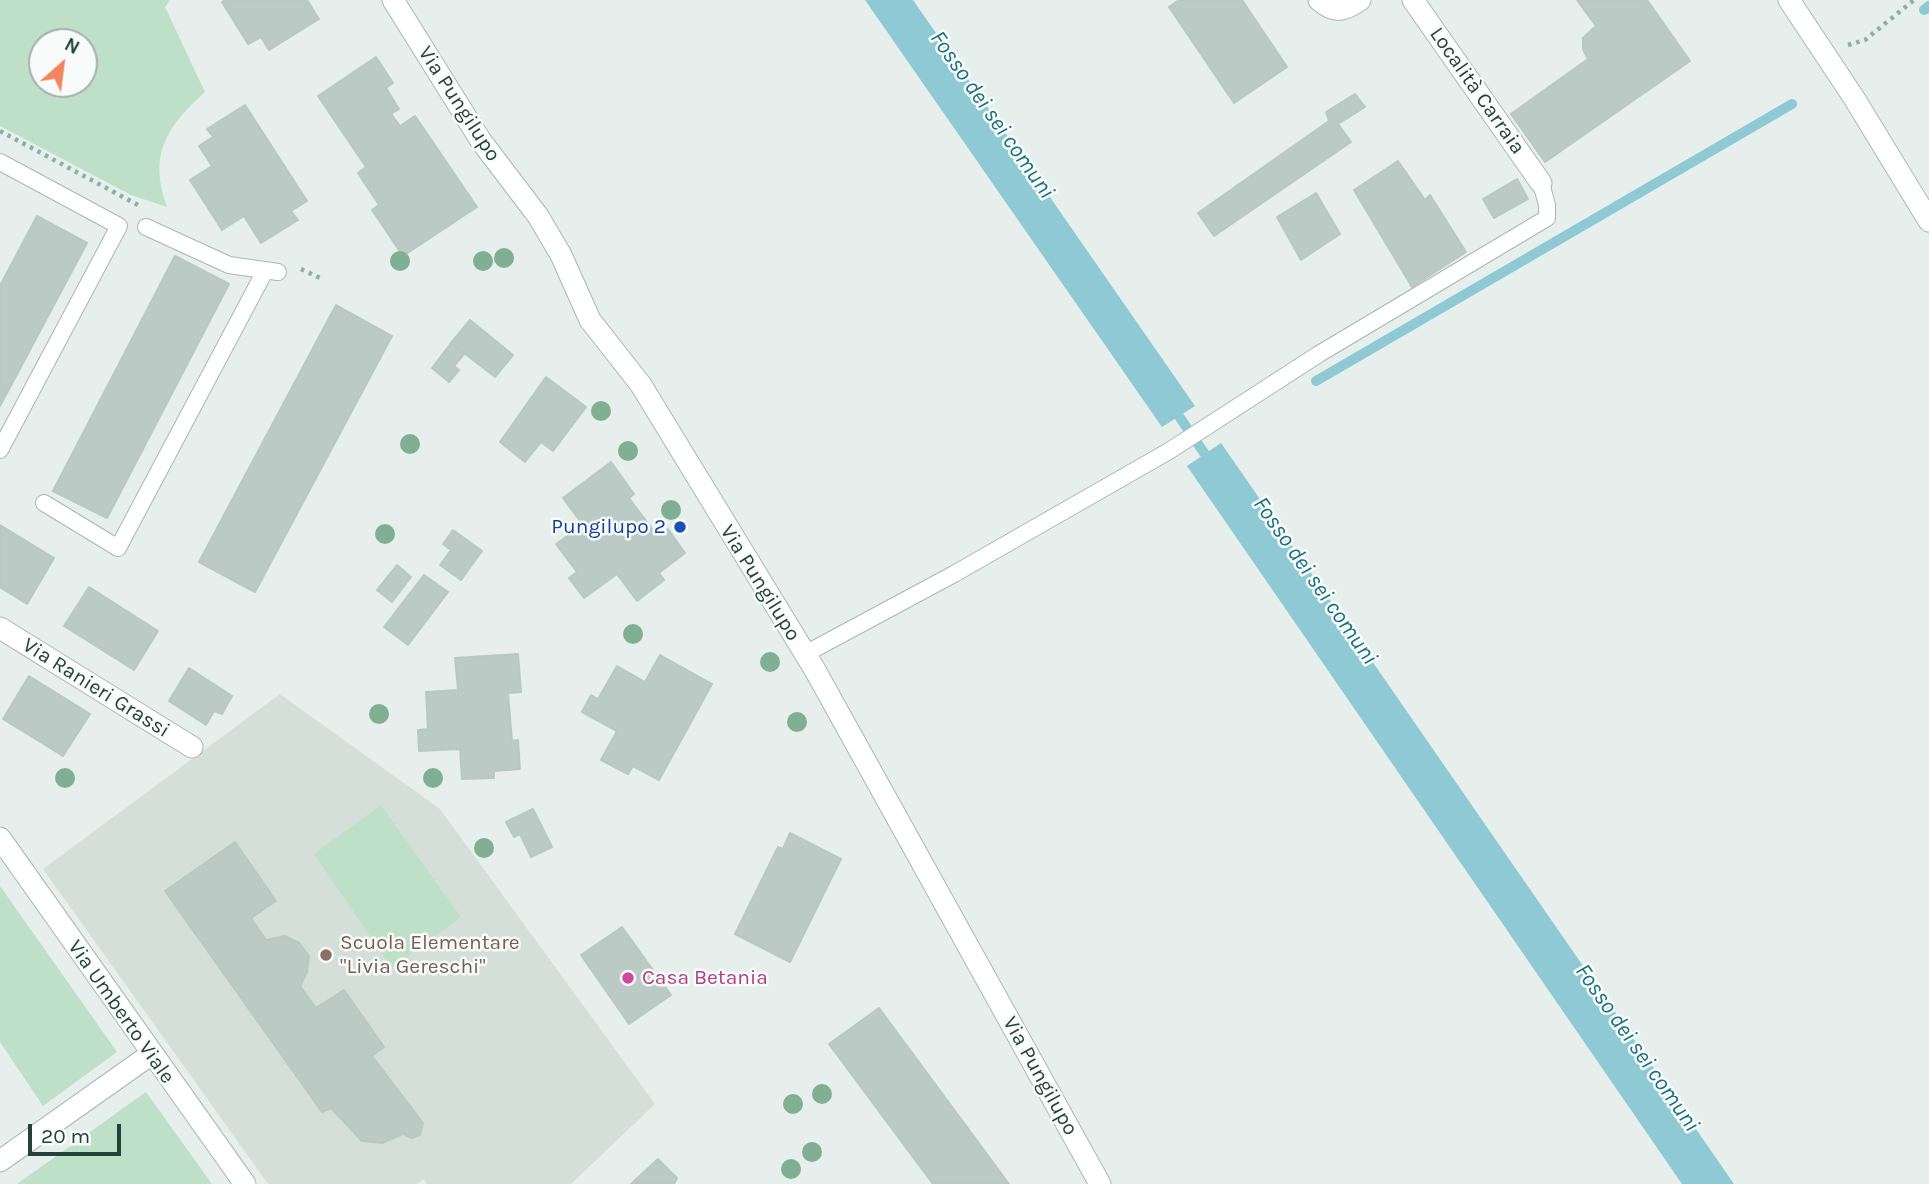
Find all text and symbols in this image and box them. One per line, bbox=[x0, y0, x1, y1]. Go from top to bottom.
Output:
street label: Località Carraia bbox=[1424, 23, 1530, 159]
water label: Fosso dei sei comuni bbox=[924, 26, 1060, 204]
north arrow bbox=[28, 28, 98, 98]
text: N bbox=[61, 33, 83, 59]
street label: Via Pungilupo bbox=[412, 42, 506, 166]
water label: Fosso dei sei comuni bbox=[1247, 492, 1383, 670]
place label: Pungilupo 2 bbox=[551, 514, 666, 540]
marker: Pungilupo 2 bbox=[672, 519, 688, 535]
street label: Via Pungilupo bbox=[714, 520, 806, 646]
street label: Via Ranieri Grassi bbox=[18, 633, 174, 743]
place label: Scuola Elementare "Livia Gereschi" bbox=[340, 930, 520, 980]
street label: Via Umberto Viale bbox=[62, 935, 180, 1089]
marker: Scuola Elementare "Livia Gereschi" bbox=[318, 947, 334, 963]
water label: Fosso dei sei comuni bbox=[1569, 959, 1705, 1137]
place label: Casa Betania bbox=[642, 965, 768, 991]
marker: Casa Betania bbox=[620, 970, 636, 986]
street label: Via Pungilupo bbox=[997, 1012, 1083, 1140]
scale bar bbox=[32, 1110, 124, 1154]
text: 20 m bbox=[41, 1124, 90, 1148]

